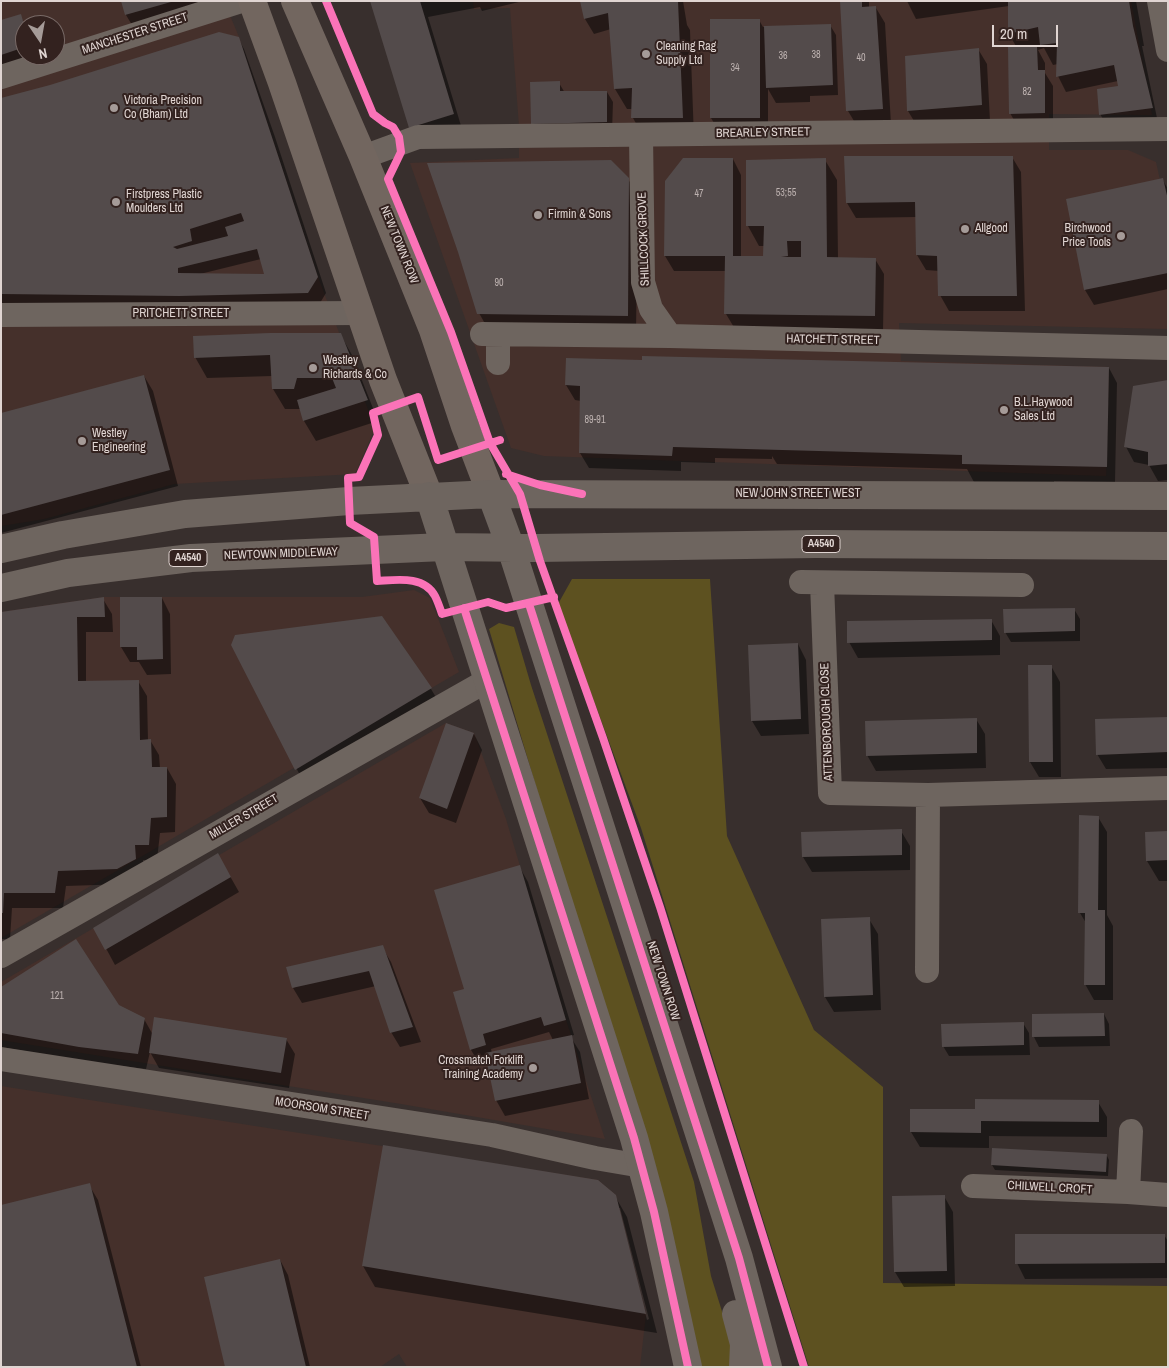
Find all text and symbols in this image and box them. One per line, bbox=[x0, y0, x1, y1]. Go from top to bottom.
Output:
street label: MANCHESTER STREET bbox=[80, 10, 190, 58]
north arrow bbox=[15, 15, 65, 65]
scale bar bbox=[994, 15, 1060, 47]
text: 20 m bbox=[1000, 23, 1027, 44]
place label: Cleaning Rag Supply Ltd bbox=[656, 40, 716, 68]
text: N bbox=[37, 44, 49, 63]
marker: Cleaning Rag Supply Ltd bbox=[640, 48, 652, 60]
house number: 38 bbox=[811, 49, 821, 61]
house number: 36 bbox=[778, 50, 788, 62]
house number: 40 bbox=[856, 52, 866, 64]
house number: 34 bbox=[730, 62, 740, 74]
house number: 82 bbox=[1022, 86, 1032, 98]
place label: Victoria Precision Co (Bham) Ltd bbox=[124, 94, 202, 122]
marker: Victoria Precision Co (Bham) Ltd bbox=[108, 102, 120, 114]
street label: BREARLEY STREET bbox=[716, 125, 810, 141]
house number: 53;55 bbox=[776, 187, 796, 199]
place label: Firstpress Plastic Moulders Ltd bbox=[126, 188, 202, 216]
house number: 47 bbox=[694, 188, 704, 200]
street label: SHILLCOCK GROVE bbox=[635, 192, 653, 286]
marker: Firstpress Plastic Moulders Ltd bbox=[110, 196, 122, 208]
street label: NEW TOWN ROW bbox=[377, 204, 421, 286]
place label: Firmin & Sons bbox=[548, 208, 611, 222]
marker: Firmin & Sons bbox=[532, 209, 544, 221]
place label: Allgood bbox=[975, 222, 1008, 236]
place label: Birchwood Price Tools bbox=[1062, 222, 1111, 250]
marker: Allgood bbox=[959, 223, 971, 235]
marker: Birchwood Price Tools bbox=[1115, 230, 1127, 242]
house number: 90 bbox=[494, 277, 504, 289]
street label: PRITCHETT STREET bbox=[133, 307, 229, 321]
street label: HATCHETT STREET bbox=[786, 332, 880, 348]
place label: Westley Richards & Co bbox=[323, 354, 387, 382]
marker: Westley Richards & Co bbox=[307, 362, 319, 374]
place label: B.L.Haywood Sales Ltd bbox=[1014, 396, 1073, 424]
marker: B.L.Haywood Sales Ltd bbox=[998, 404, 1010, 416]
house number: 89-91 bbox=[585, 414, 605, 426]
place label: Westley Engineering bbox=[92, 427, 146, 455]
marker: Westley Engineering bbox=[76, 435, 88, 447]
street label: NEW JOHN STREET WEST bbox=[735, 487, 861, 501]
road number: A4540 bbox=[802, 536, 840, 552]
street label: NEWTOWN MIDDLEWAY bbox=[224, 545, 338, 563]
road number: A4540 bbox=[169, 550, 207, 566]
street label: ATTENBOROUGH CLOSE bbox=[818, 663, 836, 781]
street label: MILLER STREET bbox=[207, 791, 281, 843]
street label: NEW TOWN ROW bbox=[643, 940, 683, 1022]
house number: 121 bbox=[50, 990, 64, 1002]
place label: Crossmatch Forklift Training Academy bbox=[438, 1054, 523, 1082]
marker: Crossmatch Forklift Training Academy bbox=[527, 1062, 539, 1074]
street label: MOORSOM STREET bbox=[274, 1094, 370, 1124]
street label: CHILWELL CROFT bbox=[1007, 1179, 1093, 1197]

